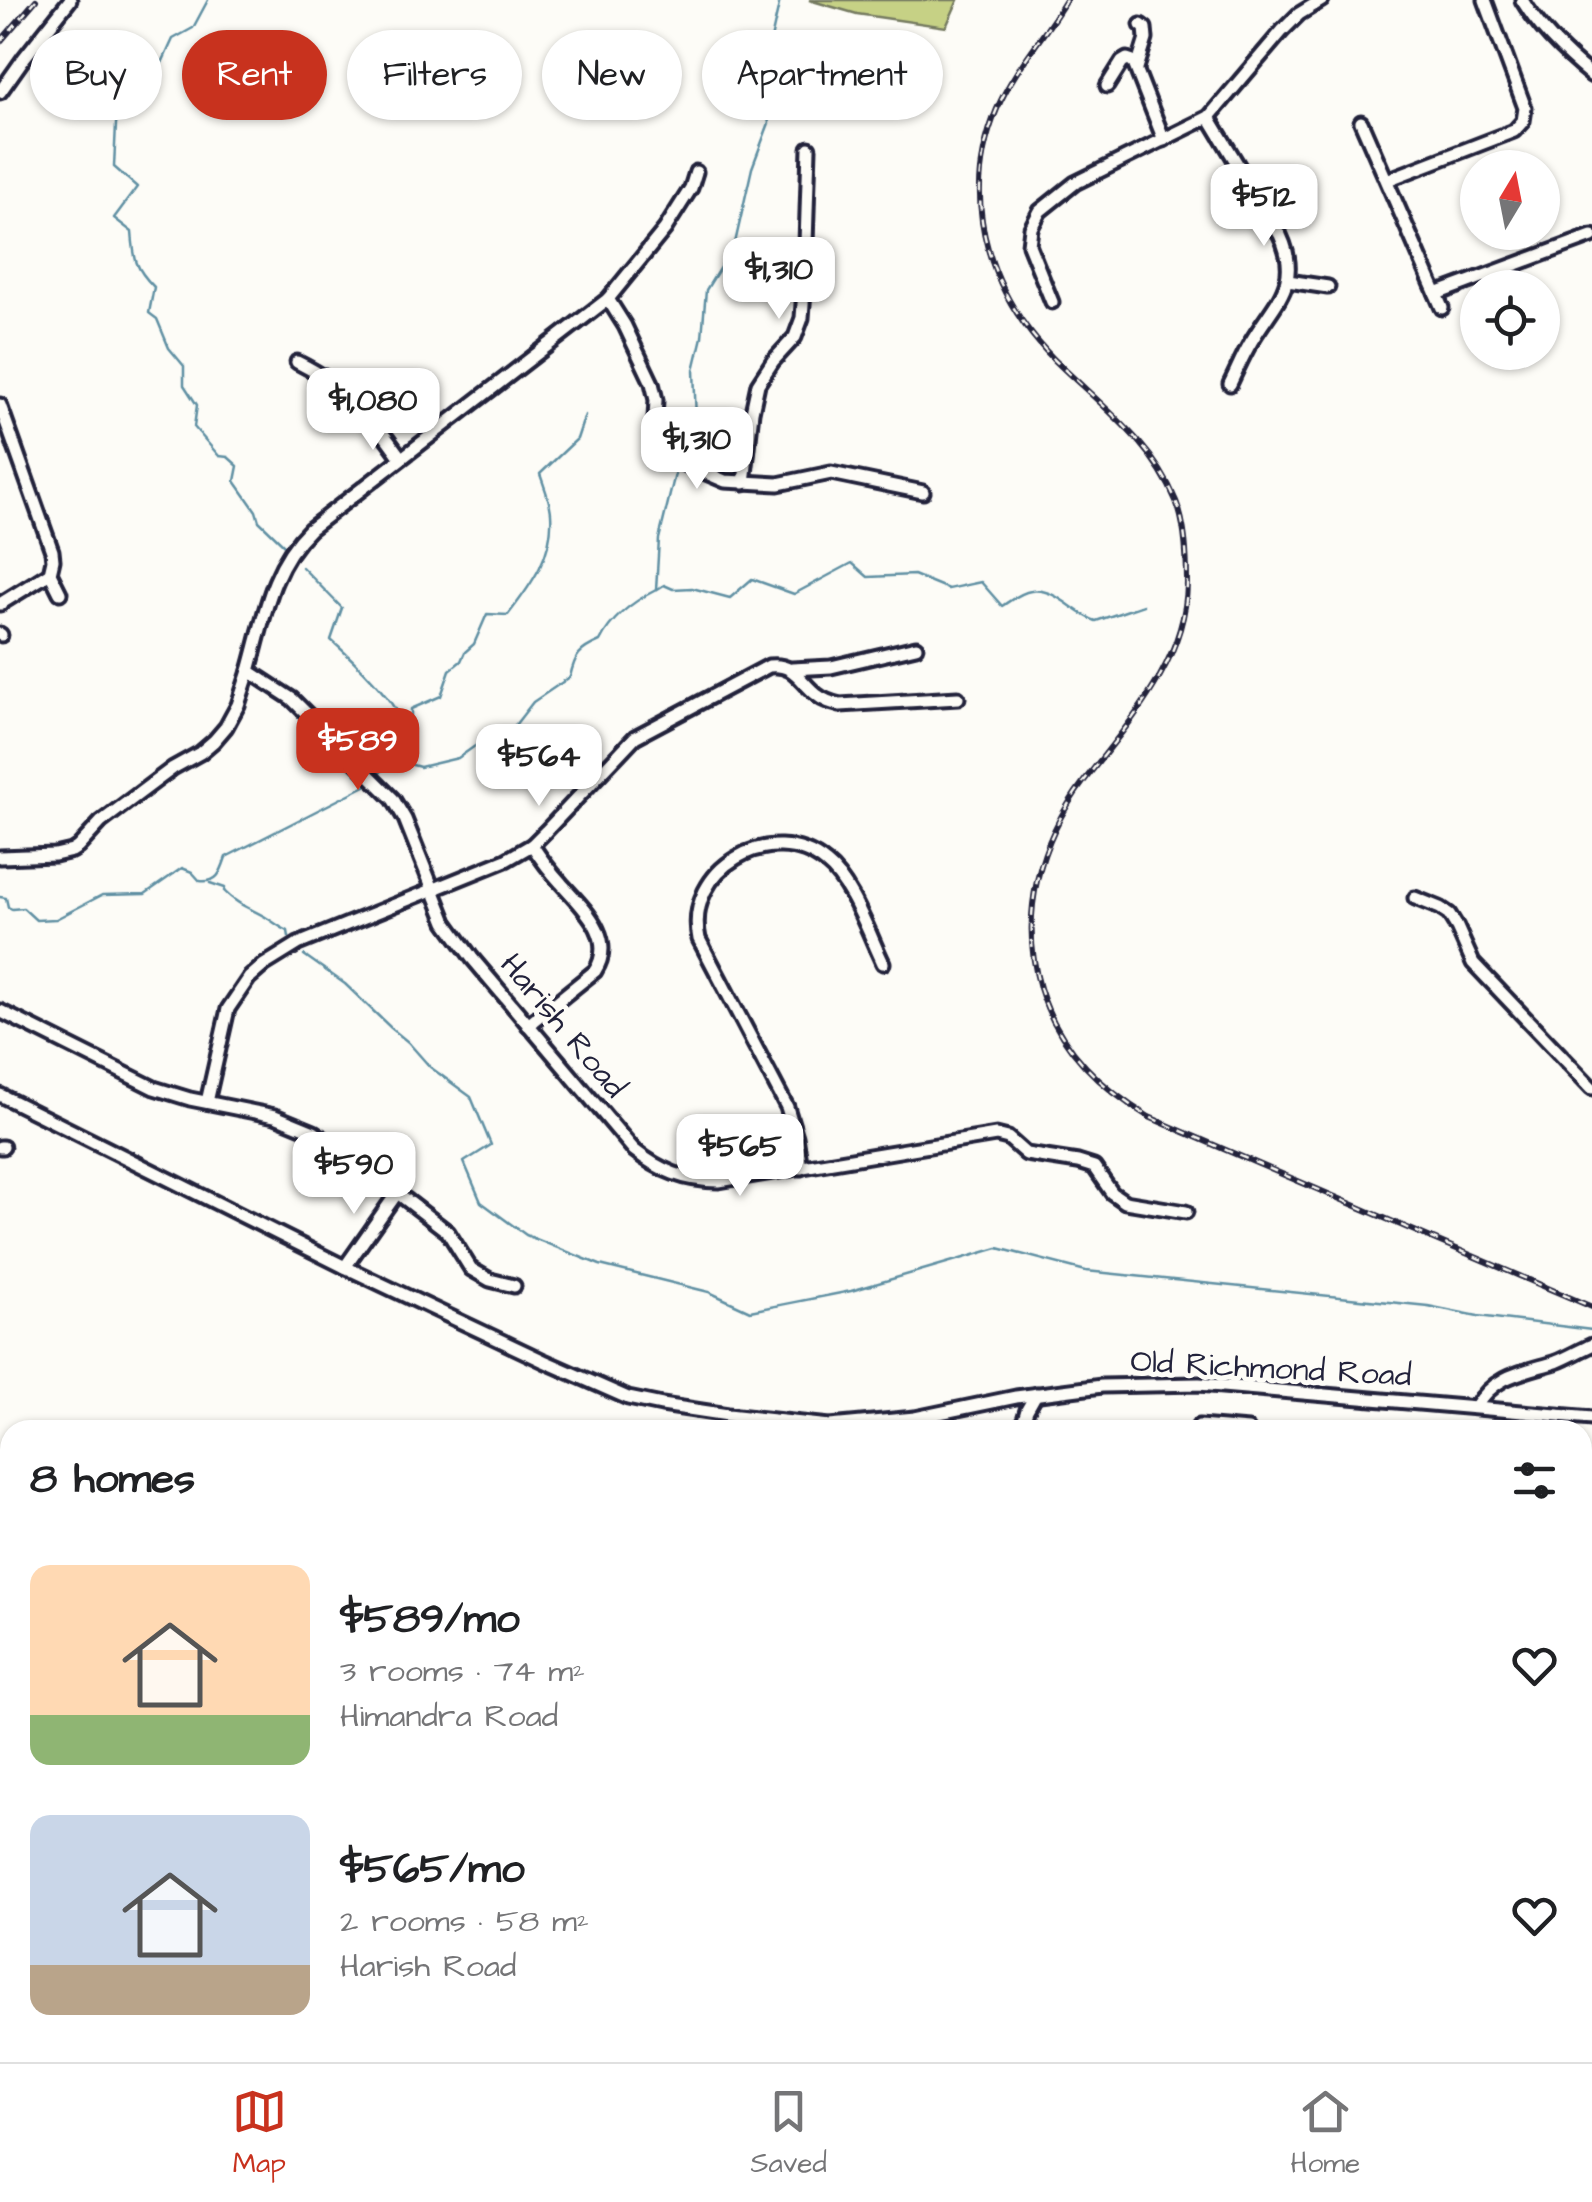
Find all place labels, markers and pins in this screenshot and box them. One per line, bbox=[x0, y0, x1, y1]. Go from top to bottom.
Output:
pin: $512 bbox=[1205, 164, 1323, 249]
pin: $1,310 bbox=[698, 237, 860, 322]
pin: $1,080 bbox=[292, 368, 454, 453]
pin: $1,310 bbox=[616, 407, 778, 492]
pin: $589 bbox=[299, 708, 417, 793]
pin: $564 bbox=[480, 724, 598, 809]
pin: $565 bbox=[681, 1114, 799, 1199]
pin: $590 bbox=[295, 1132, 413, 1217]

